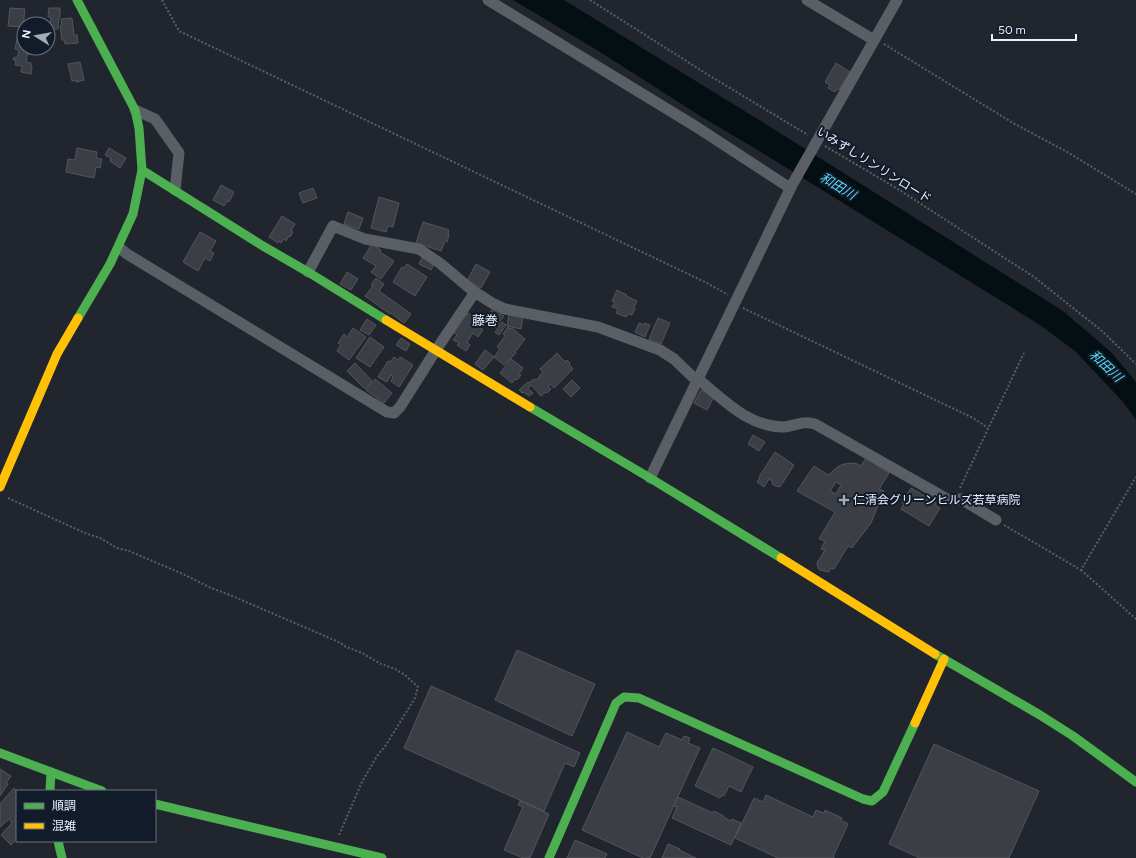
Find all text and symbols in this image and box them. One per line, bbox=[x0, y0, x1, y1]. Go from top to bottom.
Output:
north arrow bbox=[16, 16, 56, 56]
scale bar bbox=[992, 16, 1076, 42]
text: 50 m bbox=[998, 23, 1026, 37]
text: N bbox=[19, 29, 34, 40]
street label: いみずしリンリンロード bbox=[814, 124, 934, 206]
water label: 和田川 bbox=[817, 170, 860, 203]
district label: 藤巻 bbox=[472, 313, 498, 328]
water label: 和田川 bbox=[1087, 347, 1127, 386]
place label: 仁清会グリーンヒルズ若草病院 bbox=[853, 493, 1020, 507]
marker: 仁清会グリーンヒルズ若草病院 bbox=[838, 494, 850, 506]
legend bbox=[16, 790, 156, 842]
text: 順調 bbox=[52, 799, 76, 813]
text: 混雑 bbox=[52, 819, 76, 833]

